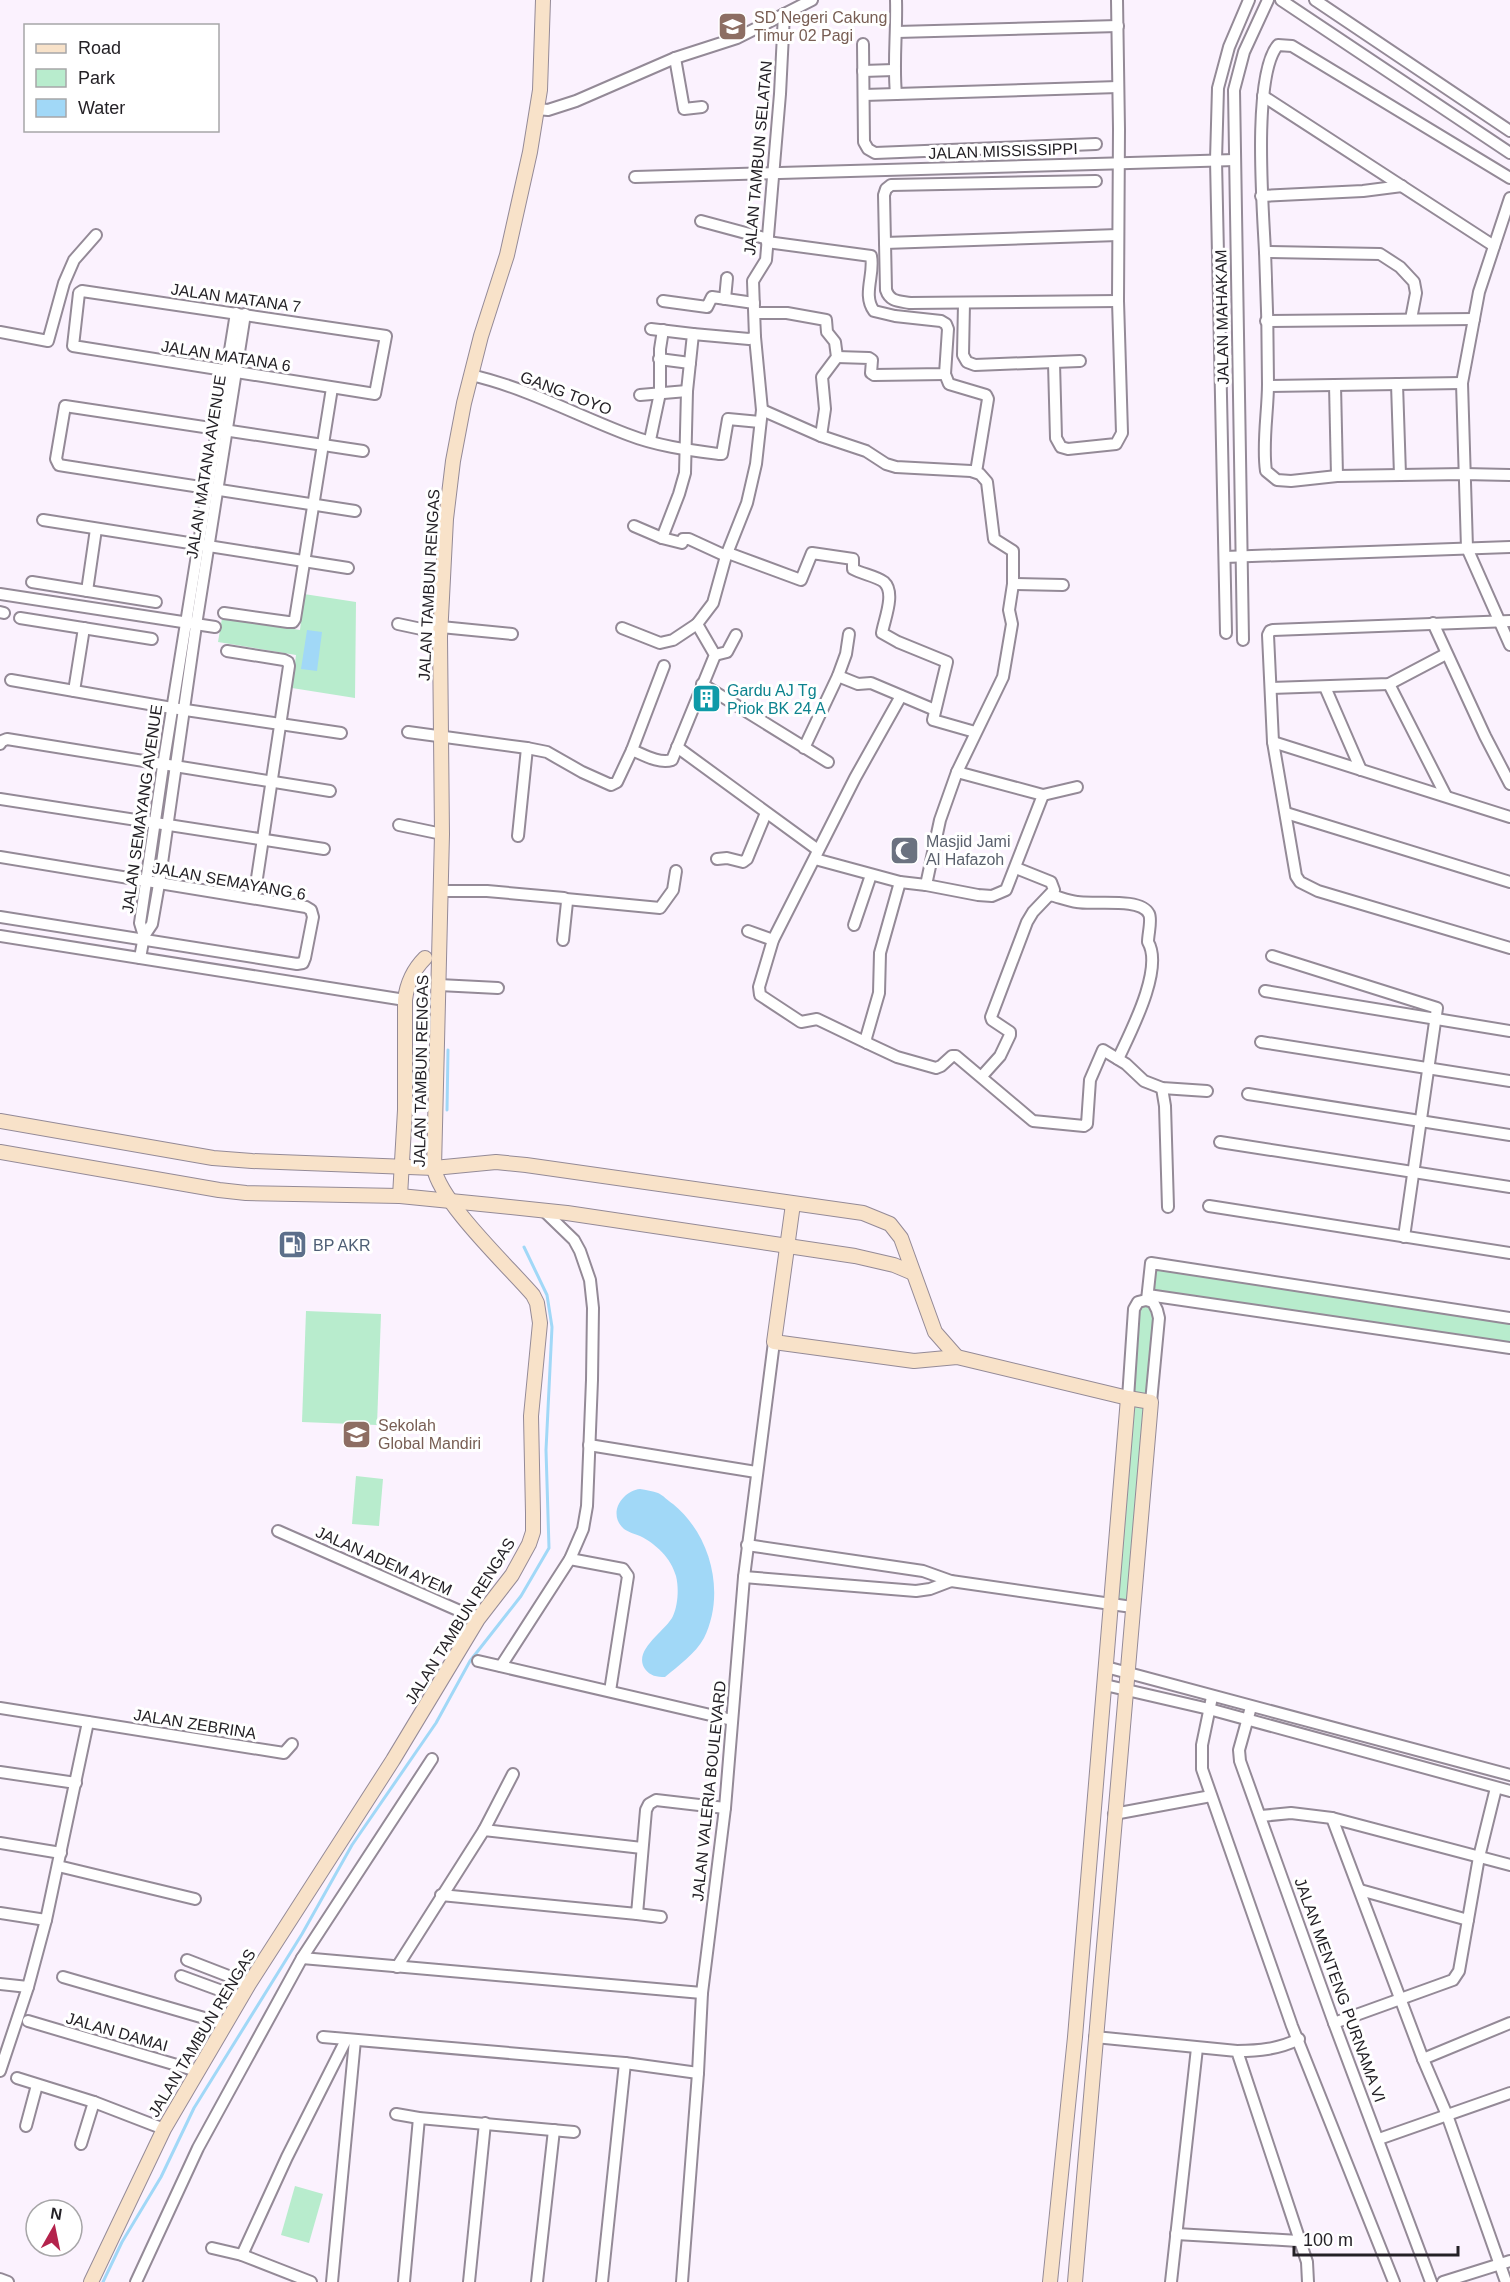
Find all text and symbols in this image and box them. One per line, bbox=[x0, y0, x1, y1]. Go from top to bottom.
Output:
place label: SD Negeri Cakung Timur 02 Pagi bbox=[754, 9, 887, 44]
school or university icon: SD Negeri Cakung Timur 02 Pagi bbox=[717, 10, 749, 42]
legend bbox=[24, 24, 219, 132]
text: Road bbox=[78, 38, 121, 58]
street label: JALAN TAMBUN SELATAN bbox=[741, 60, 775, 256]
text: Park bbox=[78, 68, 116, 88]
text: Water bbox=[78, 98, 125, 118]
street label: JALAN MISSISSIPPI bbox=[928, 140, 1078, 162]
street label: JALAN MAHAKAM bbox=[1212, 249, 1232, 385]
street label: JALAN MATANA 7 bbox=[170, 280, 302, 316]
street label: JALAN MATANA 6 bbox=[160, 337, 292, 375]
street label: GANG TOYO bbox=[518, 368, 614, 418]
street label: JALAN MATANA AVENUE bbox=[183, 374, 229, 560]
street label: JALAN TAMBUN RENGAS bbox=[415, 489, 443, 681]
place label: Gardu AJ Tg Priok BK 24 A bbox=[727, 682, 826, 717]
building icon: Gardu AJ Tg Priok BK 24 A bbox=[690, 683, 722, 715]
street label: JALAN SEMAYANG AVENUE bbox=[119, 703, 165, 915]
place label: Masjid Jami Al Hafazoh bbox=[926, 833, 1010, 868]
mosque icon: Masjid Jami Al Hafazoh bbox=[889, 834, 921, 866]
street label: JALAN SEMAYANG 6 bbox=[151, 859, 307, 903]
street label: JALAN TAMBUN RENGAS bbox=[411, 975, 431, 1167]
fuel station icon: BP AKR bbox=[276, 1229, 308, 1261]
place label: BP AKR bbox=[313, 1237, 371, 1254]
place label: Sekolah Global Mandiri bbox=[378, 1417, 481, 1452]
school or university icon: Sekolah Global Mandiri bbox=[341, 1418, 373, 1450]
street label: JALAN ADEM AYEM bbox=[313, 1523, 455, 1599]
street label: JALAN TAMBUN RENGAS bbox=[402, 1535, 518, 1707]
street label: JALAN VALERIA BOULEVARD bbox=[689, 1680, 729, 1902]
street label: JALAN ZEBRINA bbox=[133, 1706, 258, 1742]
street label: JALAN MENTENG PURNAMA VI bbox=[1291, 1876, 1389, 2104]
street label: JALAN TAMBUN RENGAS bbox=[145, 1946, 259, 2120]
street label: JALAN DAMAI bbox=[64, 2009, 170, 2055]
north arrow bbox=[24, 2198, 84, 2258]
text: N bbox=[49, 2204, 63, 2223]
scale bar bbox=[1294, 2219, 1458, 2257]
text: 100 m bbox=[1303, 2230, 1353, 2250]

